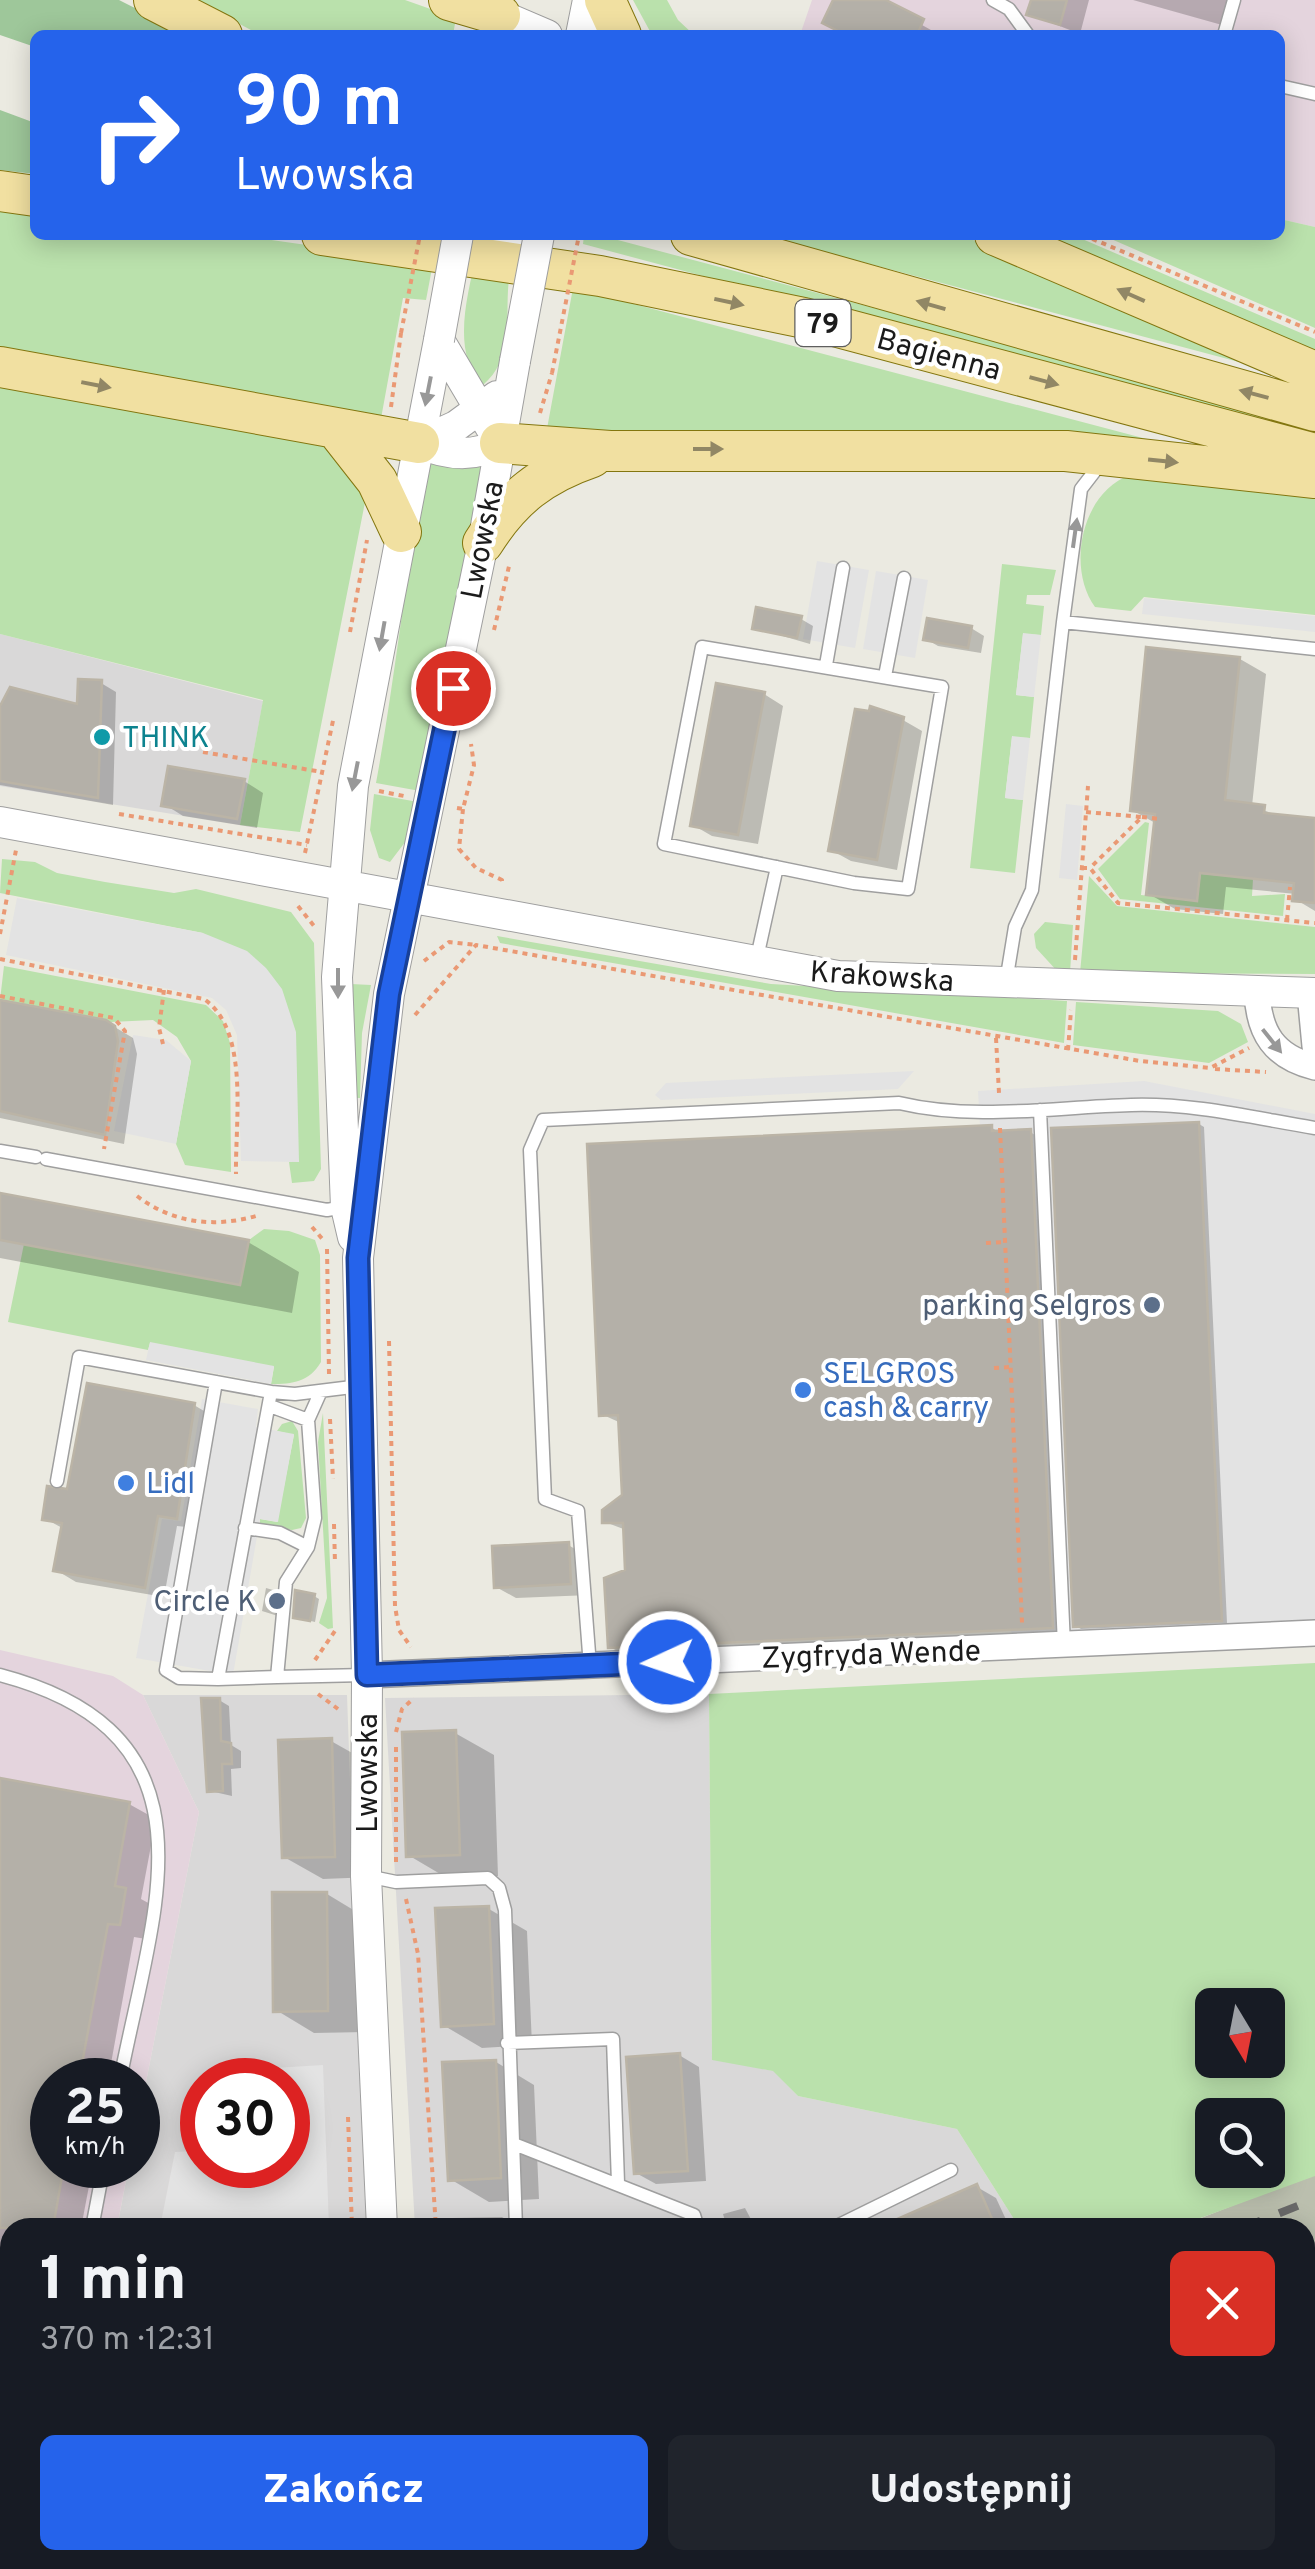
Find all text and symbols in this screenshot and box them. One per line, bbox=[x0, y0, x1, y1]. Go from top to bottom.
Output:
text: 90 m bbox=[235, 62, 403, 151]
icon: right bbox=[70, 70, 200, 200]
text: Lwowska bbox=[235, 149, 415, 206]
one-way arrow bbox=[1116, 287, 1146, 303]
one-way arrow bbox=[713, 295, 744, 311]
one-way arrow bbox=[915, 297, 945, 312]
road number: 79 bbox=[796, 300, 850, 346]
street label: Bagienna bbox=[872, 322, 1005, 391]
one-way arrow bbox=[1029, 374, 1060, 390]
one-way arrow bbox=[420, 376, 436, 407]
one-way arrow bbox=[81, 378, 112, 393]
one-way arrow bbox=[1238, 386, 1269, 402]
one-way arrow bbox=[692, 441, 724, 457]
one-way arrow bbox=[1148, 453, 1180, 469]
street label: Lwowska bbox=[455, 478, 514, 603]
one-way arrow bbox=[1067, 517, 1083, 549]
one-way arrow bbox=[374, 620, 389, 652]
pin bbox=[411, 646, 496, 731]
icon: arrive bbox=[426, 661, 481, 716]
place label: THINK bbox=[122, 721, 210, 758]
marker: THINK bbox=[91, 726, 113, 748]
one-way arrow bbox=[347, 761, 363, 792]
street label: Krakowska bbox=[808, 955, 955, 1002]
one-way arrow bbox=[330, 967, 346, 999]
one-way arrow bbox=[1261, 1028, 1282, 1053]
place label: parking Selgros bbox=[922, 1289, 1132, 1326]
marker: parking Selgros bbox=[1141, 1294, 1163, 1316]
place label: SELGROS cash & carry bbox=[823, 1357, 989, 1428]
marker: SELGROS cash & carry bbox=[792, 1379, 814, 1401]
place label: Lidl bbox=[146, 1467, 195, 1504]
marker: Lidl bbox=[115, 1472, 137, 1494]
place label: Circle K bbox=[153, 1585, 257, 1622]
marker: Circle K bbox=[266, 1590, 288, 1612]
position arrow bbox=[617, 1610, 721, 1714]
street label: Zygfryda Wende bbox=[761, 1634, 982, 1679]
street label: Lwowska bbox=[351, 1713, 388, 1833]
north arrow bbox=[1195, 1988, 1285, 2078]
map controls bbox=[1195, 1988, 1285, 2188]
speed limit sign: 30 bbox=[180, 2058, 310, 2188]
text: 25 bbox=[64, 2079, 126, 2142]
button: search bbox=[1195, 2098, 1285, 2188]
text: km/h bbox=[65, 2132, 125, 2164]
text: 1 min bbox=[40, 2245, 187, 2321]
button: close bbox=[1170, 2251, 1275, 2356]
text: 370 m · 12:31 bbox=[40, 2321, 215, 2361]
button: Zakończ bbox=[40, 2435, 648, 2550]
button: Udostępnij bbox=[668, 2435, 1275, 2550]

